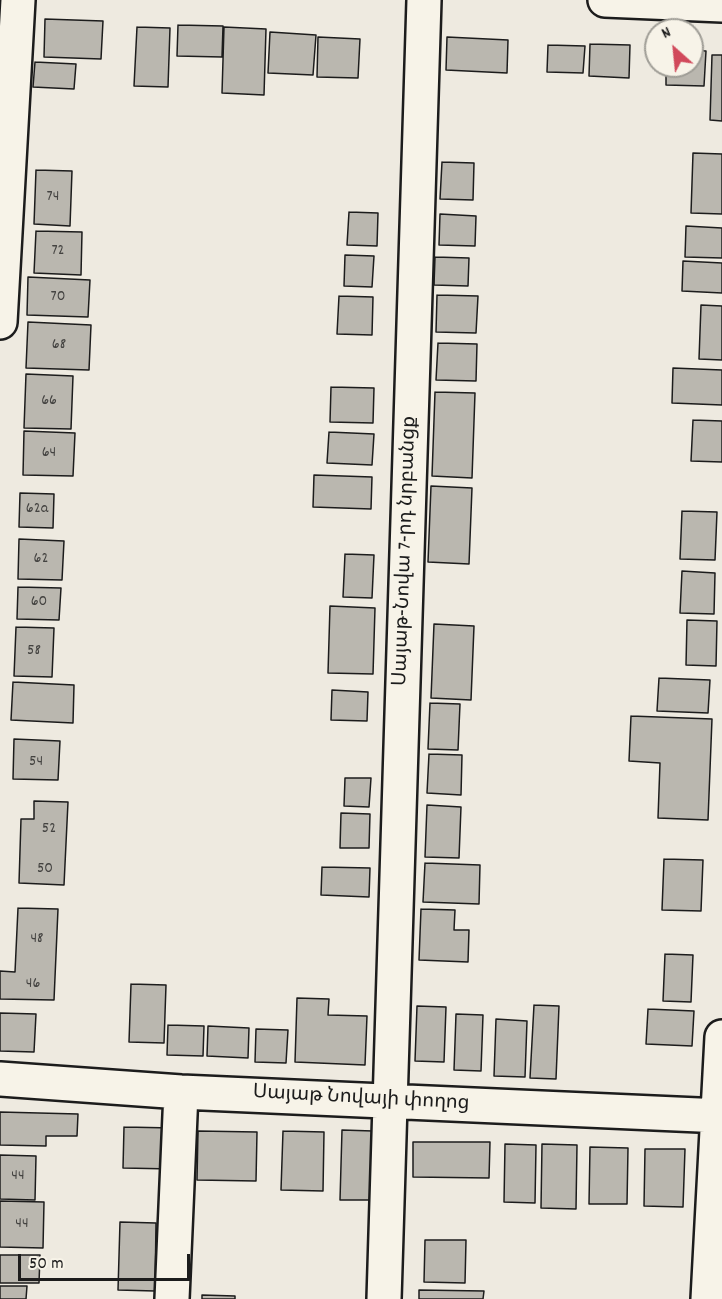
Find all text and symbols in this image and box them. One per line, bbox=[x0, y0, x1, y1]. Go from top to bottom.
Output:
north arrow bbox=[644, 18, 704, 78]
text: N bbox=[658, 21, 675, 45]
house number: 74 bbox=[47, 188, 59, 208]
house number: 72 bbox=[51, 242, 65, 262]
house number: 70 bbox=[51, 288, 65, 308]
house number: 68 bbox=[52, 336, 66, 356]
house number: 66 bbox=[41, 392, 57, 412]
street label: Սայաթ-Նովա 7-րդ նրբանցք bbox=[390, 416, 424, 686]
house number: 64 bbox=[42, 444, 56, 464]
house number: 62a bbox=[26, 500, 48, 520]
house number: 62 bbox=[34, 550, 48, 570]
house number: 60 bbox=[31, 593, 47, 613]
house number: 58 bbox=[27, 642, 41, 662]
house number: 54 bbox=[29, 753, 43, 773]
house number: 52 bbox=[42, 820, 56, 840]
house number: 50 bbox=[37, 860, 53, 880]
house number: 48 bbox=[30, 930, 44, 950]
house number: 46 bbox=[26, 975, 40, 995]
street label: Սայաթ Նովայի փողոց bbox=[252, 1082, 470, 1118]
house number: 44 bbox=[11, 1167, 25, 1187]
house number: 44 bbox=[15, 1215, 29, 1235]
scale bar bbox=[21, 1242, 194, 1280]
text: 50 m bbox=[29, 1252, 64, 1277]

